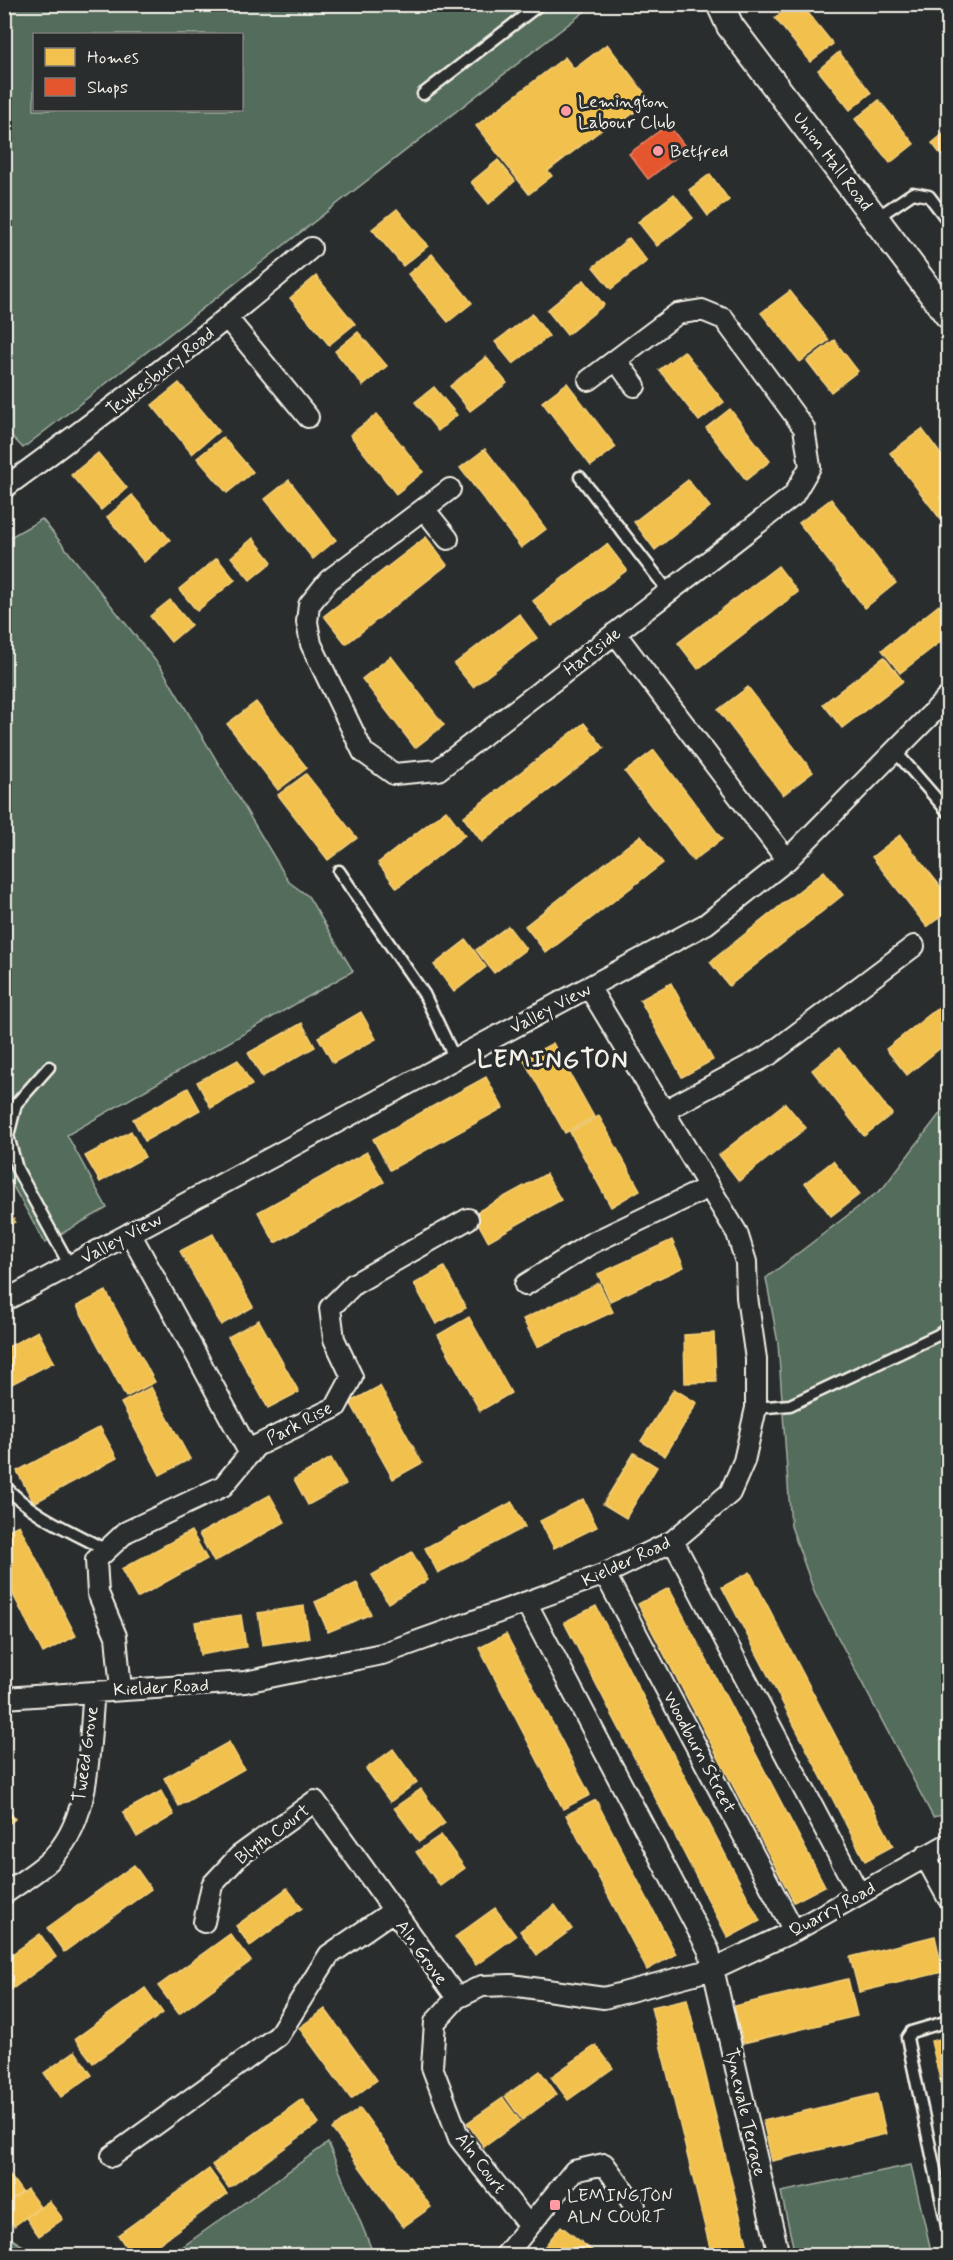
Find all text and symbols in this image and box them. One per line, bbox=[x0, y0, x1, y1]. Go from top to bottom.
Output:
legend bbox=[33, 33, 243, 111]
text: Homes bbox=[87, 46, 139, 70]
text: Shops bbox=[87, 76, 128, 100]
place label: Lemington Labour Club bbox=[578, 90, 676, 135]
marker: Lemington Labour Club bbox=[559, 104, 573, 118]
street label: Union Hall Road bbox=[787, 107, 878, 216]
place label: Betfred bbox=[670, 140, 728, 164]
marker: Betfred bbox=[651, 144, 665, 158]
street label: Tewkesbury Road bbox=[101, 322, 220, 422]
street label: Hartside bbox=[559, 622, 626, 682]
street label: Valley View bbox=[506, 977, 595, 1040]
district label: LEMINGTON bbox=[477, 1045, 629, 1076]
street label: Valley View bbox=[77, 1207, 166, 1270]
street label: Park Rise bbox=[262, 1397, 337, 1451]
street label: Kielder Road bbox=[578, 1531, 675, 1593]
street label: Kielder Road bbox=[113, 1674, 209, 1702]
street label: Woodburn Street bbox=[657, 1687, 741, 1818]
street label: Tweed Grove bbox=[67, 1705, 105, 1804]
street label: Blyth Court bbox=[230, 1799, 315, 1871]
street label: Quarry Road bbox=[785, 1876, 880, 1943]
street label: Aln Grove bbox=[389, 1915, 453, 1990]
street label: Tynevale Terrace bbox=[719, 2046, 771, 2179]
street label: Aln Court bbox=[449, 2128, 511, 2199]
place label: LEMINGTON ALN COURT bbox=[567, 2184, 673, 2229]
marker: LEMINGTON ALN COURT bbox=[548, 2198, 562, 2212]

